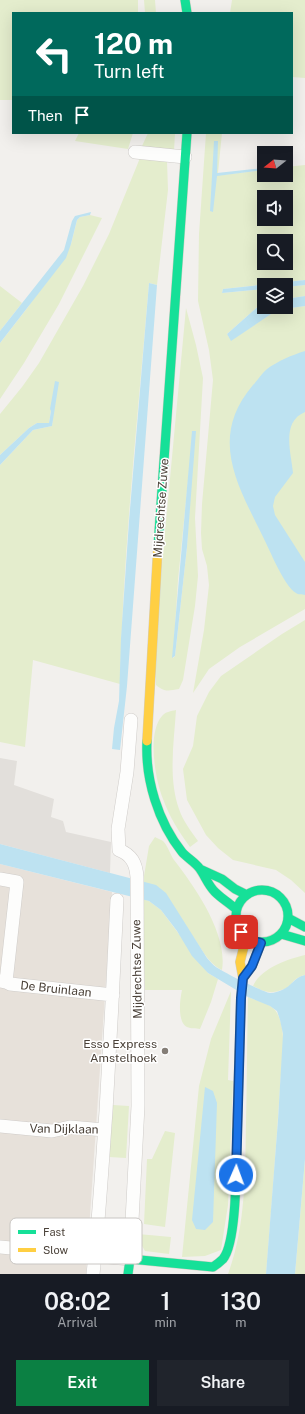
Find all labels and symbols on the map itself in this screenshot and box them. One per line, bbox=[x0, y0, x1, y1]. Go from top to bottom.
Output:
north arrow bbox=[257, 146, 293, 182]
street label: Mijdrechtse Zuwe bbox=[151, 458, 171, 558]
pin bbox=[224, 915, 258, 949]
street label: Mijdrechtse Zuwe bbox=[129, 919, 145, 1019]
street label: De Bruinlaan bbox=[20, 978, 92, 1000]
place label: Esso Express Amstelhoek bbox=[83, 1037, 157, 1065]
marker: Esso Express Amstelhoek bbox=[160, 1046, 170, 1056]
street label: Van Dijklaan bbox=[29, 1121, 99, 1137]
position arrow bbox=[215, 1154, 257, 1196]
legend bbox=[10, 1218, 142, 1264]
text: Fast bbox=[43, 1226, 65, 1238]
text: Slow bbox=[43, 1244, 69, 1256]

